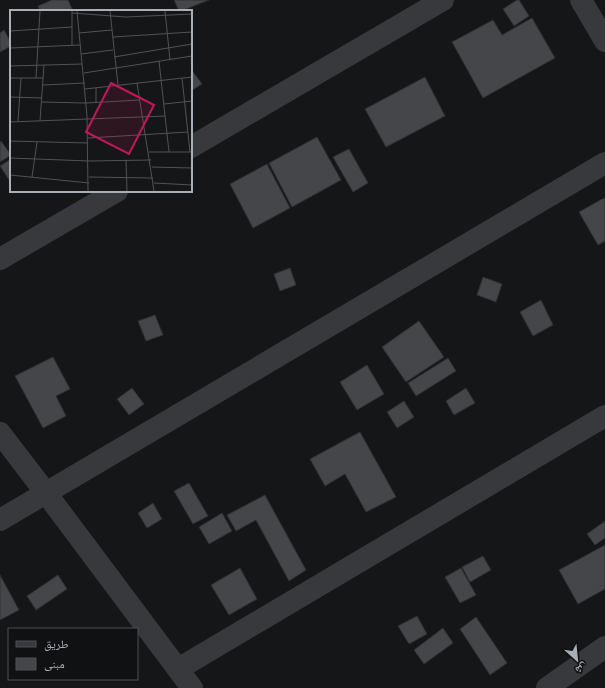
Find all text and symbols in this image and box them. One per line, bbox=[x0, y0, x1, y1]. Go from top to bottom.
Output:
inset map bbox=[10, 10, 192, 192]
legend bbox=[8, 628, 138, 680]
text: طريق bbox=[44, 636, 69, 651]
north arrow bbox=[557, 640, 597, 680]
text: مبنى bbox=[44, 656, 65, 671]
text: ش bbox=[572, 659, 590, 678]

